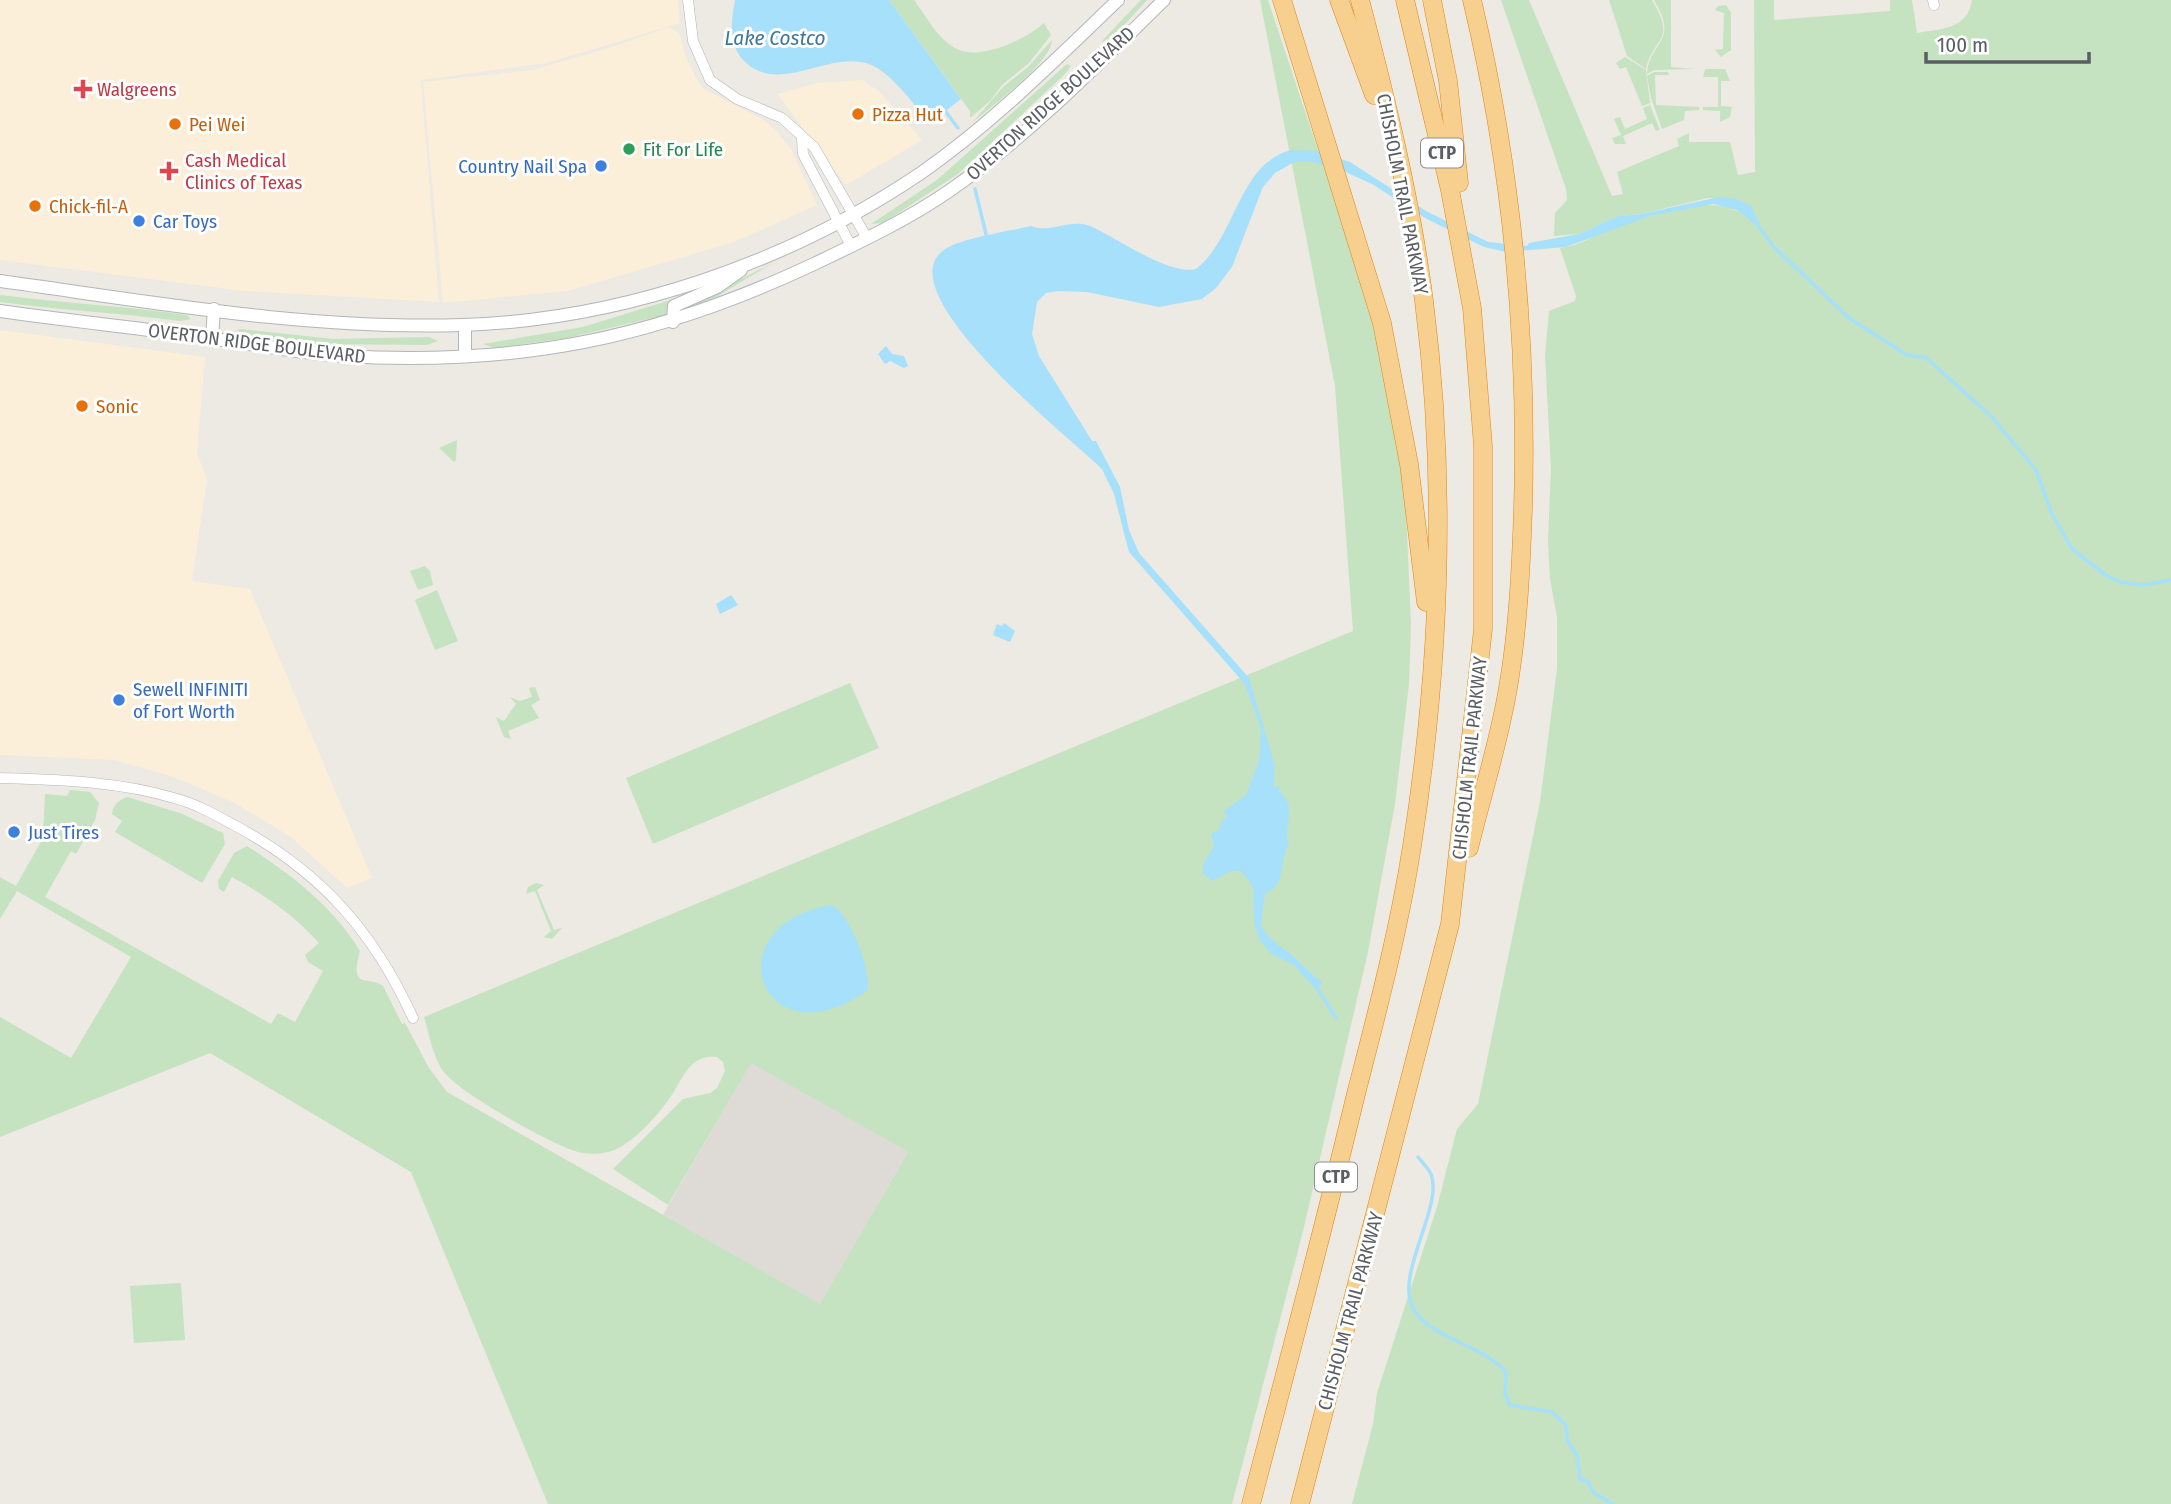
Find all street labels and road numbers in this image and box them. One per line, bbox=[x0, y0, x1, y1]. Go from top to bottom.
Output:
street label: OVERTON RIDGE BOULEVARD bbox=[961, 22, 1139, 185]
street label: CHISHOLM TRAIL PARKWAY bbox=[1372, 92, 1433, 297]
road number: CTP bbox=[1421, 138, 1463, 168]
street label: OVERTON RIDGE BOULEVARD bbox=[147, 319, 367, 368]
street label: CHISHOLM TRAIL PARKWAY bbox=[1447, 655, 1492, 861]
road number: CTP bbox=[1315, 1162, 1357, 1192]
street label: CHISHOLM TRAIL PARKWAY bbox=[1313, 1209, 1388, 1413]

